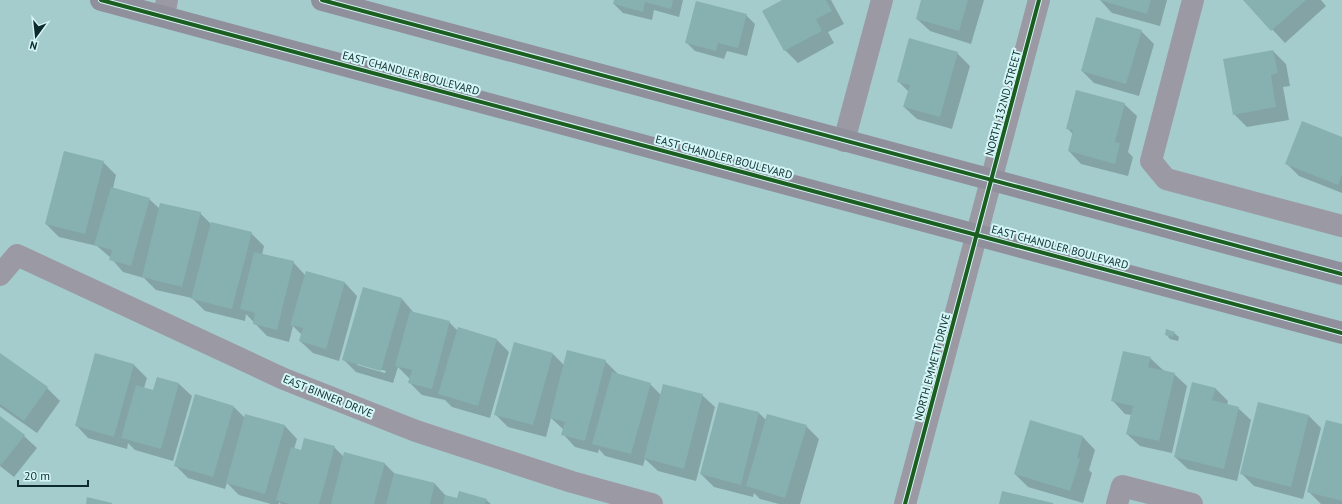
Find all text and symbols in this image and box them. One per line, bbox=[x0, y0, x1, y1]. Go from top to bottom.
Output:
north arrow bbox=[16, 16, 56, 56]
text: N bbox=[28, 38, 39, 53]
street label: EAST CHANDLER BOULEVARD bbox=[341, 48, 481, 98]
street label: NORTH 132ND STREET bbox=[982, 48, 1024, 158]
street label: EAST CHANDLER BOULEVARD bbox=[654, 132, 794, 182]
street label: EAST CHANDLER BOULEVARD bbox=[990, 222, 1130, 272]
street label: NORTH EMMETT DRIVE bbox=[911, 312, 953, 422]
street label: EAST BINNER DRIVE bbox=[281, 372, 375, 420]
scale bar bbox=[18, 462, 88, 488]
text: 20 m bbox=[24, 468, 50, 483]

